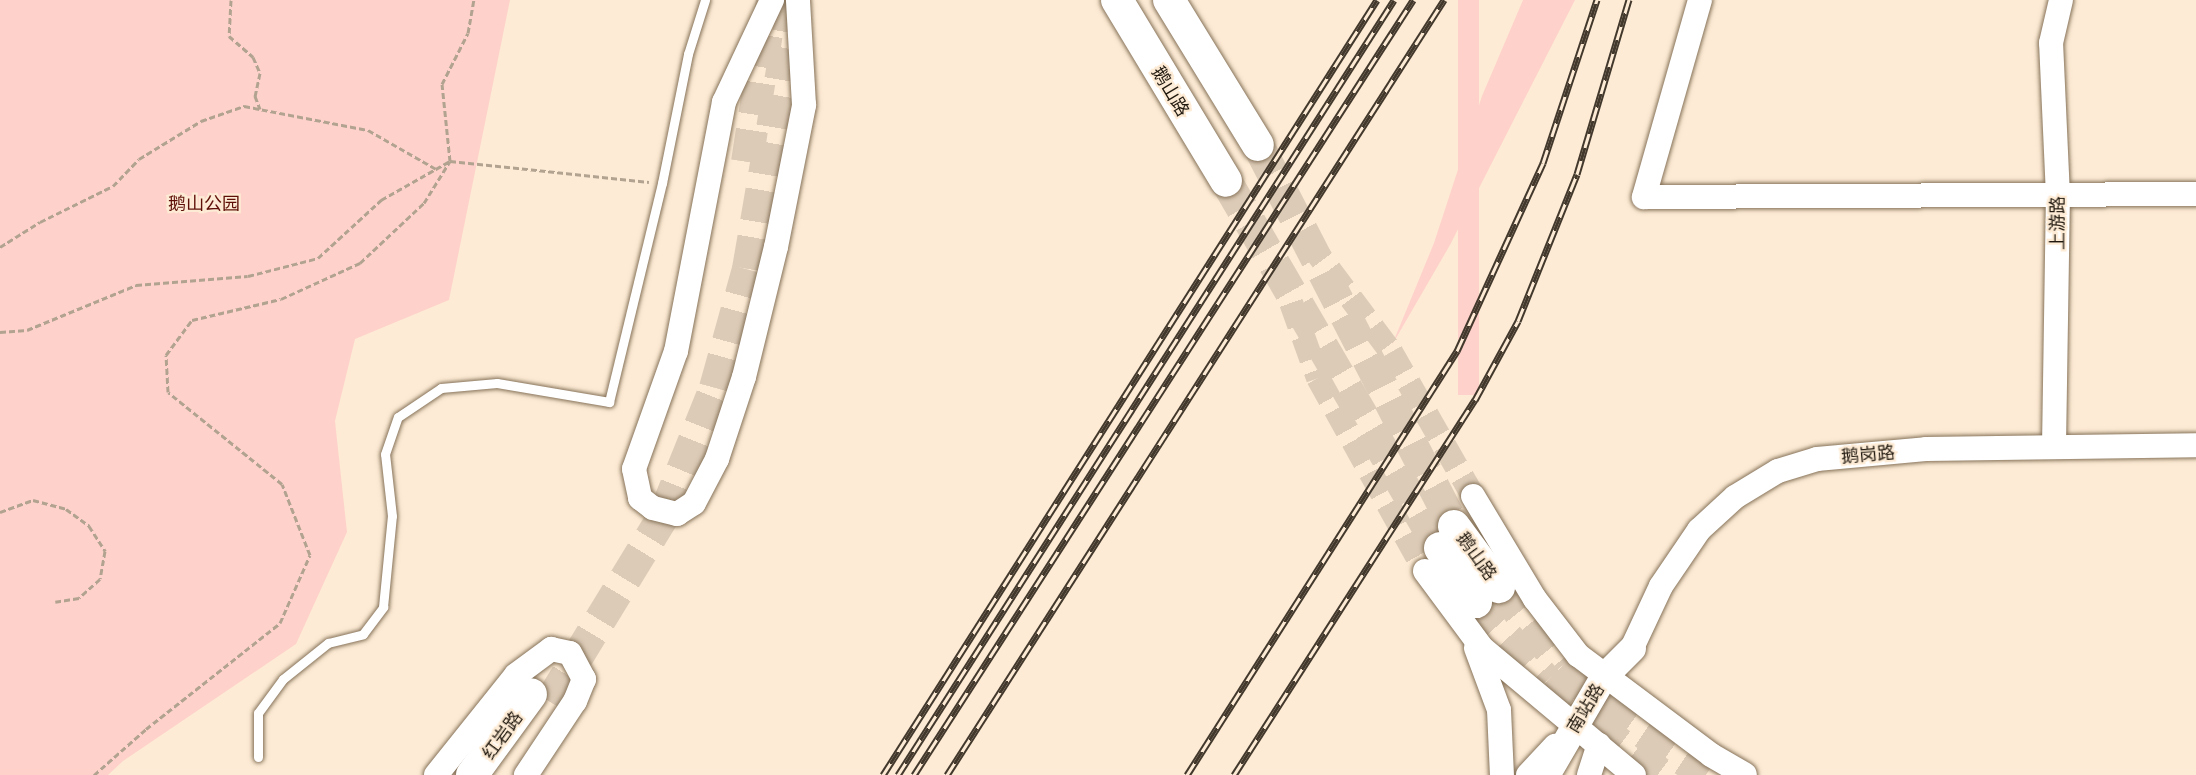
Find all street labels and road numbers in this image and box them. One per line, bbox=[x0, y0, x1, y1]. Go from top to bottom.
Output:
street label: 鹅山路 bbox=[1148, 62, 1194, 120]
street label: 上游路 bbox=[2046, 196, 2068, 250]
street label: 鹅岗路 bbox=[1840, 441, 1896, 467]
street label: 鹅山路 bbox=[1452, 528, 1502, 584]
street label: 南站路 bbox=[1562, 679, 1608, 737]
street label: 红岩路 bbox=[477, 707, 527, 763]

